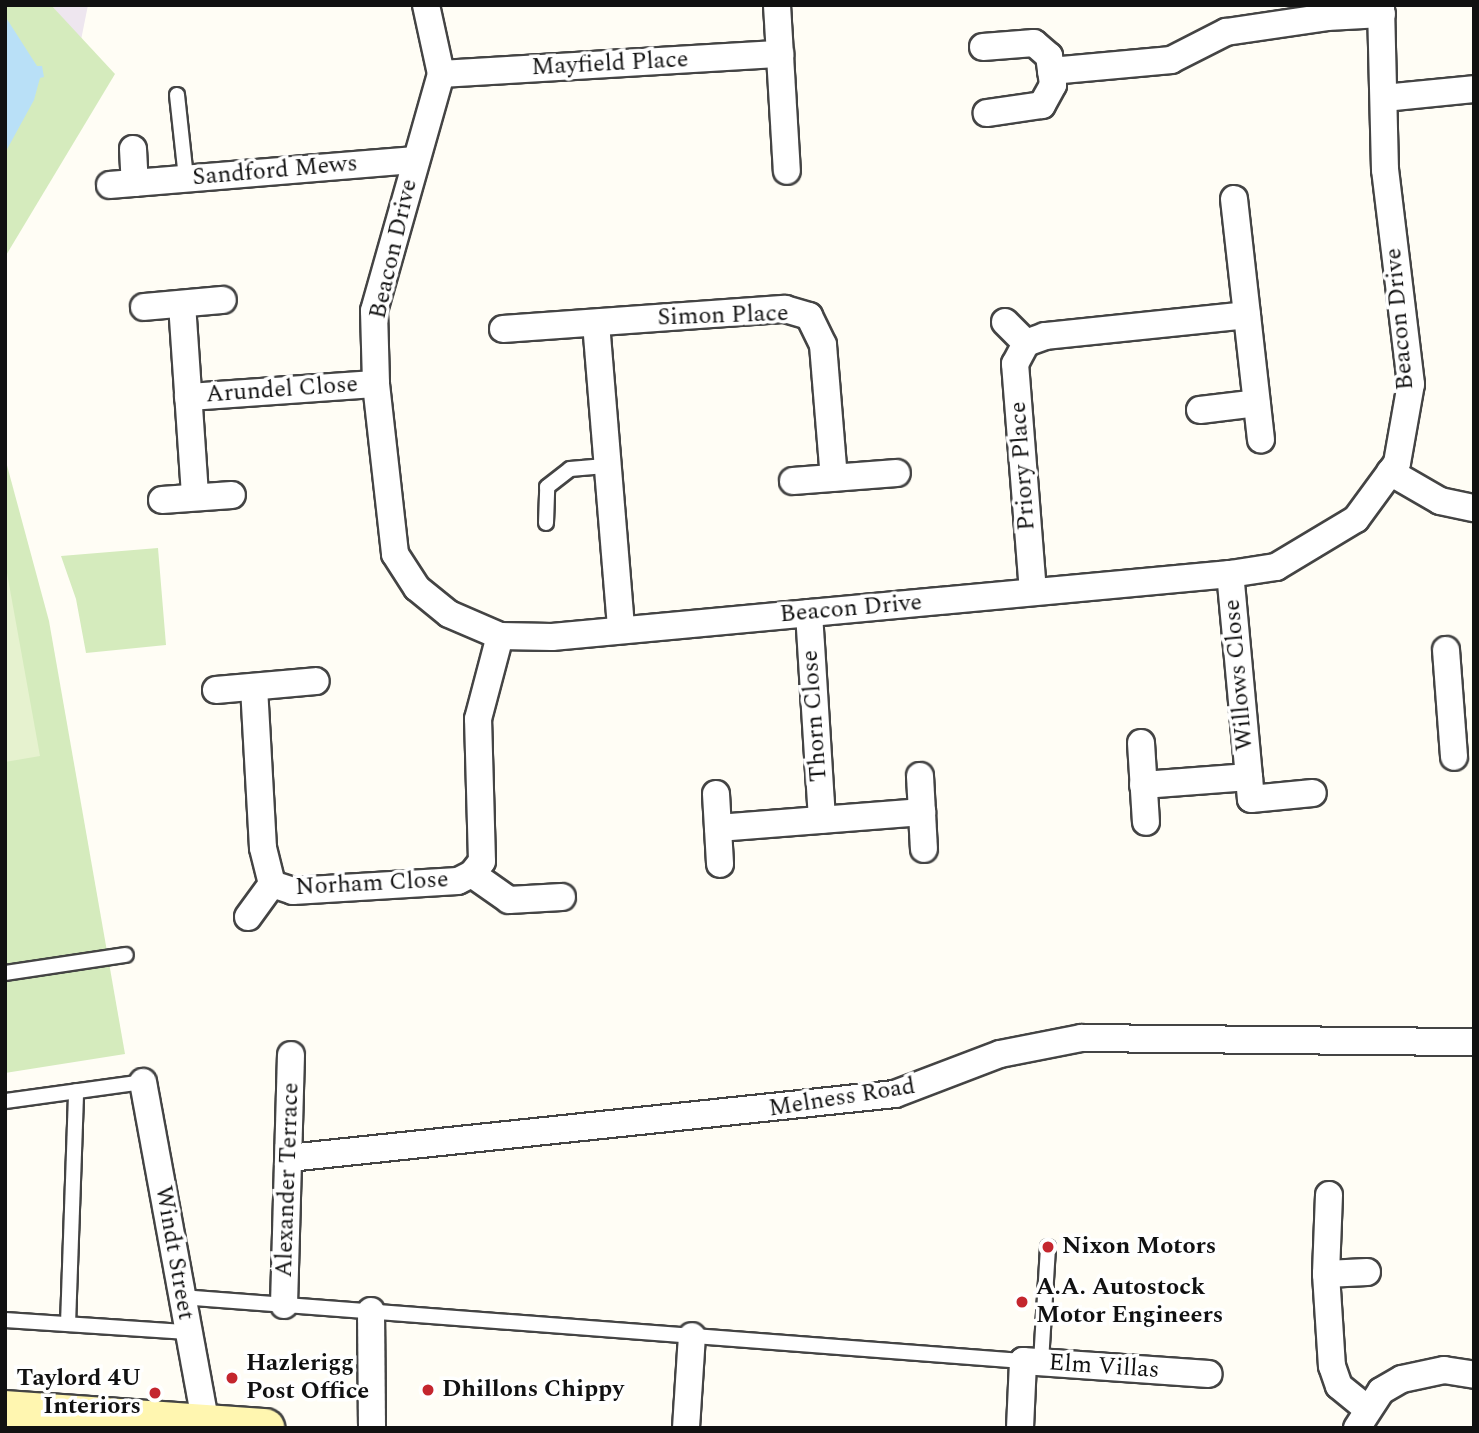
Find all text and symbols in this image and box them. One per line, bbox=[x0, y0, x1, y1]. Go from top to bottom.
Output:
street label: Mayfield Place bbox=[531, 46, 689, 82]
street label: Sandford Mews bbox=[191, 149, 359, 193]
street label: Beacon Drive bbox=[364, 176, 424, 322]
street label: Beacon Drive bbox=[1379, 247, 1421, 391]
street label: Simon Place bbox=[657, 299, 789, 333]
street label: Arundel Close bbox=[205, 370, 359, 410]
street label: Priory Place bbox=[1004, 400, 1042, 532]
street label: Beacon Drive bbox=[779, 588, 923, 630]
street label: Willows Close bbox=[1218, 598, 1260, 752]
street label: Thorn Close bbox=[796, 649, 834, 783]
street label: Norham Close bbox=[295, 866, 449, 902]
street label: Melness Road bbox=[767, 1072, 917, 1124]
street label: Alexander Terrace bbox=[270, 1082, 306, 1278]
street label: Windt Street bbox=[148, 1184, 200, 1322]
place label: Nixon Motors bbox=[1062, 1233, 1216, 1261]
marker: Nixon Motors bbox=[1040, 1239, 1056, 1255]
place label: A.A. Autostock Motor Engineers bbox=[1036, 1274, 1223, 1330]
marker: A.A. Autostock Motor Engineers bbox=[1014, 1294, 1030, 1310]
street label: Elm Villas bbox=[1048, 1349, 1160, 1385]
place label: Hazlerigg Post Office bbox=[246, 1350, 369, 1406]
place label: Taylord 4U Interiors bbox=[16, 1365, 141, 1421]
marker: Hazlerigg Post Office bbox=[224, 1370, 240, 1386]
place label: Dhillons Chippy bbox=[442, 1376, 624, 1404]
marker: Dhillons Chippy bbox=[420, 1382, 436, 1398]
marker: Taylord 4U Interiors bbox=[147, 1385, 163, 1401]

